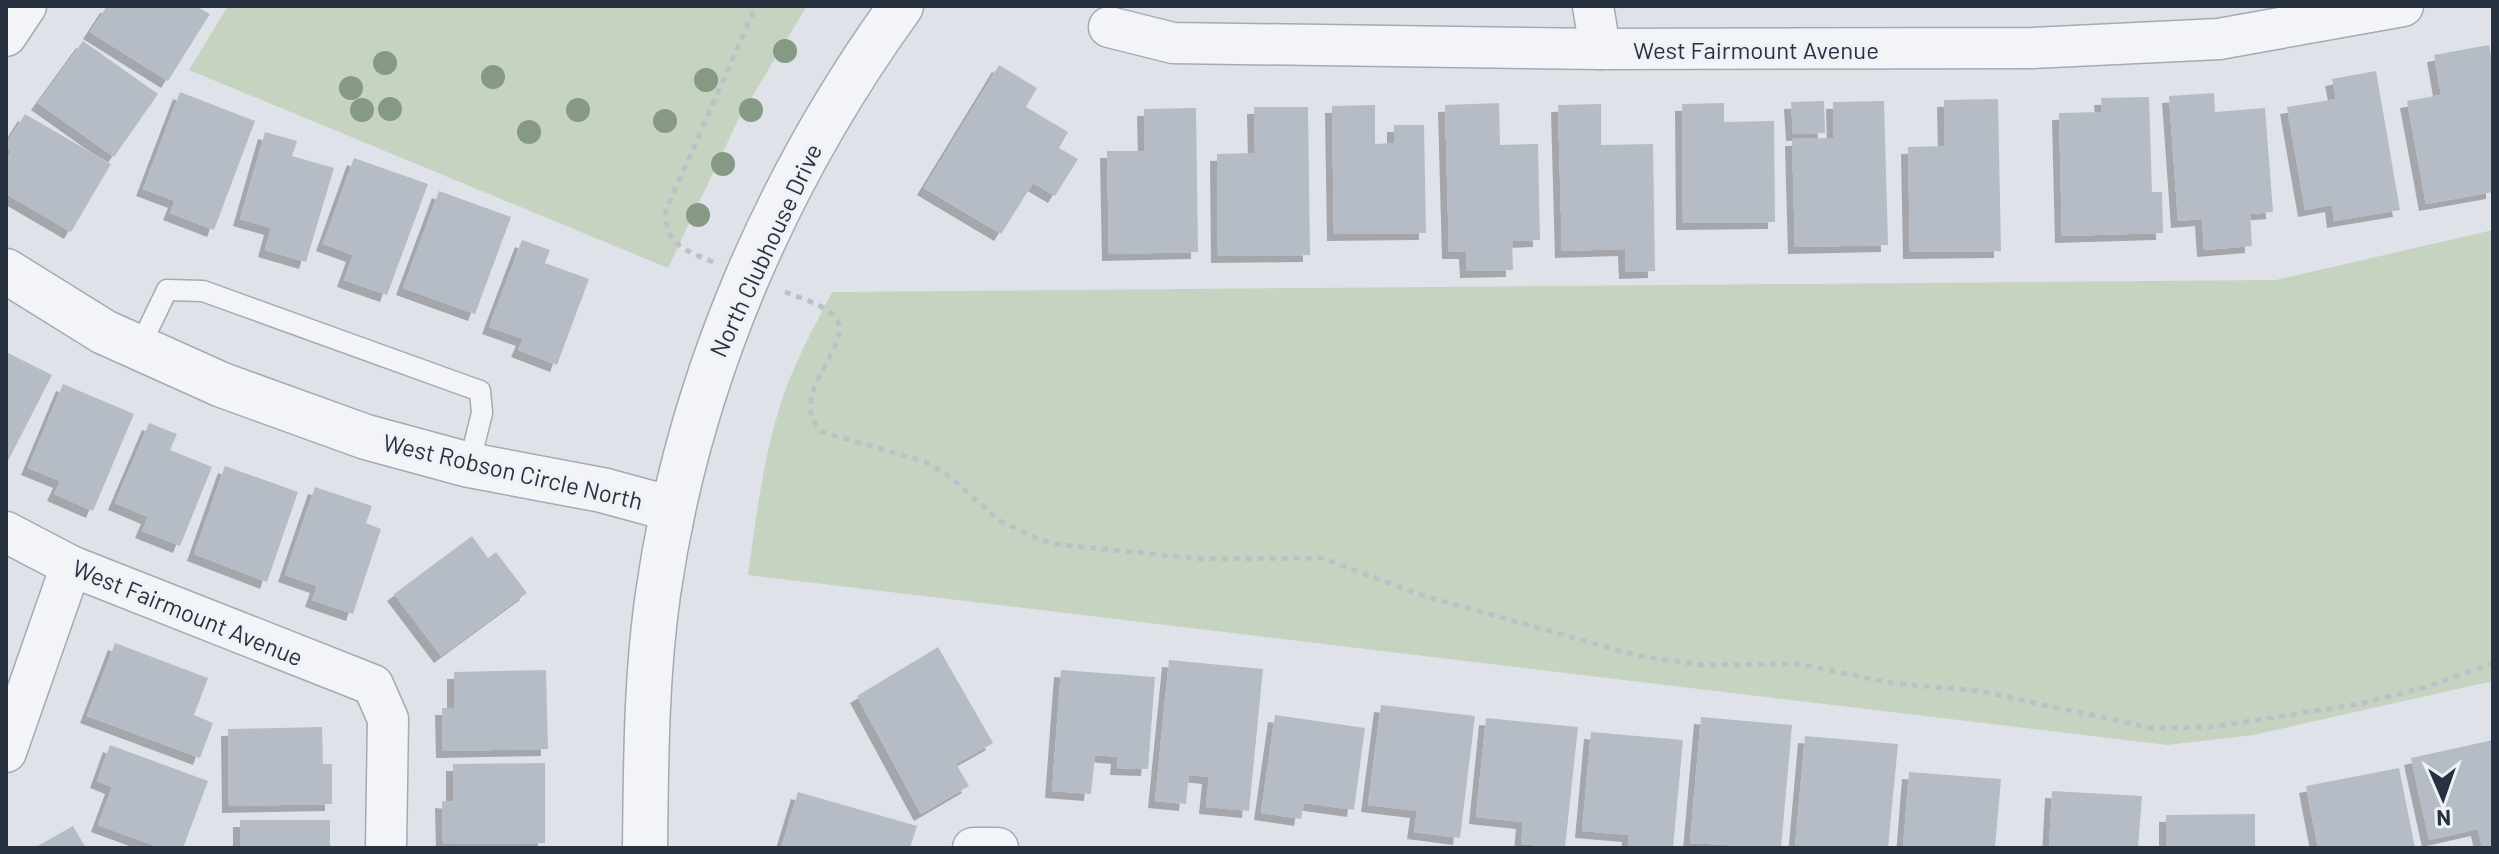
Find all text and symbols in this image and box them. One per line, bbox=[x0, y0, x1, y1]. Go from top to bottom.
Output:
street label: West Fairmount Avenue bbox=[1633, 35, 1879, 64]
street label: North Clubhouse Drive bbox=[703, 139, 827, 361]
street label: West Robson Circle North bbox=[380, 427, 646, 515]
street label: West Fairmount Avenue bbox=[69, 552, 307, 672]
north arrow bbox=[2403, 758, 2483, 838]
text: N bbox=[2436, 806, 2452, 832]

